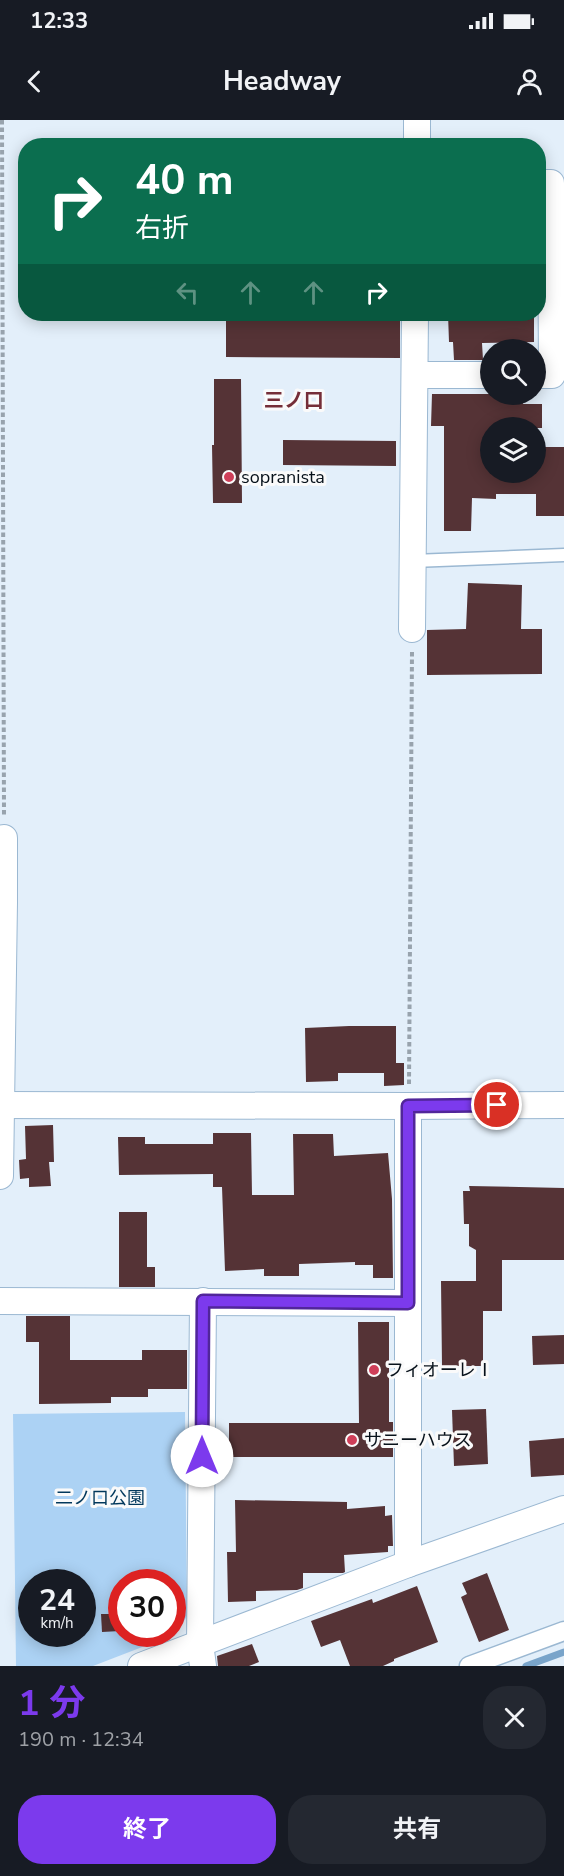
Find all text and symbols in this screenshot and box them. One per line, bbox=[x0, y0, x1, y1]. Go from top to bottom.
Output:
text: 12:33 bbox=[30, 6, 88, 36]
text: Headway bbox=[223, 63, 341, 100]
icon: back bbox=[18, 65, 51, 98]
icon: person bbox=[513, 65, 546, 98]
text: 40 m bbox=[135, 152, 234, 209]
icon: right bbox=[36, 162, 114, 240]
text: 右折 bbox=[135, 210, 189, 247]
icon: left bbox=[171, 276, 204, 309]
icon: ahead bbox=[234, 276, 267, 309]
icon: ahead bbox=[297, 276, 330, 309]
icon: right bbox=[360, 276, 393, 309]
map controls bbox=[480, 339, 546, 483]
button: search bbox=[480, 339, 546, 405]
district label: 三ノ口 bbox=[264, 387, 324, 414]
button: layers bbox=[480, 417, 546, 483]
place label: sopranista bbox=[241, 465, 325, 489]
marker: sopranista bbox=[222, 470, 236, 484]
pin bbox=[471, 1079, 522, 1130]
icon: arrive bbox=[480, 1088, 513, 1121]
place label: フィオーレⅠ bbox=[386, 1358, 494, 1382]
marker: フィオーレⅠ bbox=[367, 1363, 381, 1377]
position arrow bbox=[170, 1424, 234, 1488]
place label: サニーハウス bbox=[364, 1428, 472, 1452]
marker: サニーハウス bbox=[345, 1433, 359, 1447]
park label: 二ノ口公園 bbox=[55, 1486, 145, 1510]
speed limit sign: 30 bbox=[108, 1569, 186, 1647]
text: 24 bbox=[39, 1580, 75, 1621]
text: km/h bbox=[40, 1613, 74, 1633]
text: 1 分 bbox=[18, 1679, 85, 1728]
button: close bbox=[483, 1686, 546, 1749]
text: 190 m · 12:34 bbox=[18, 1726, 144, 1753]
button: 終了 bbox=[18, 1795, 276, 1864]
button: 共有 bbox=[288, 1795, 546, 1864]

